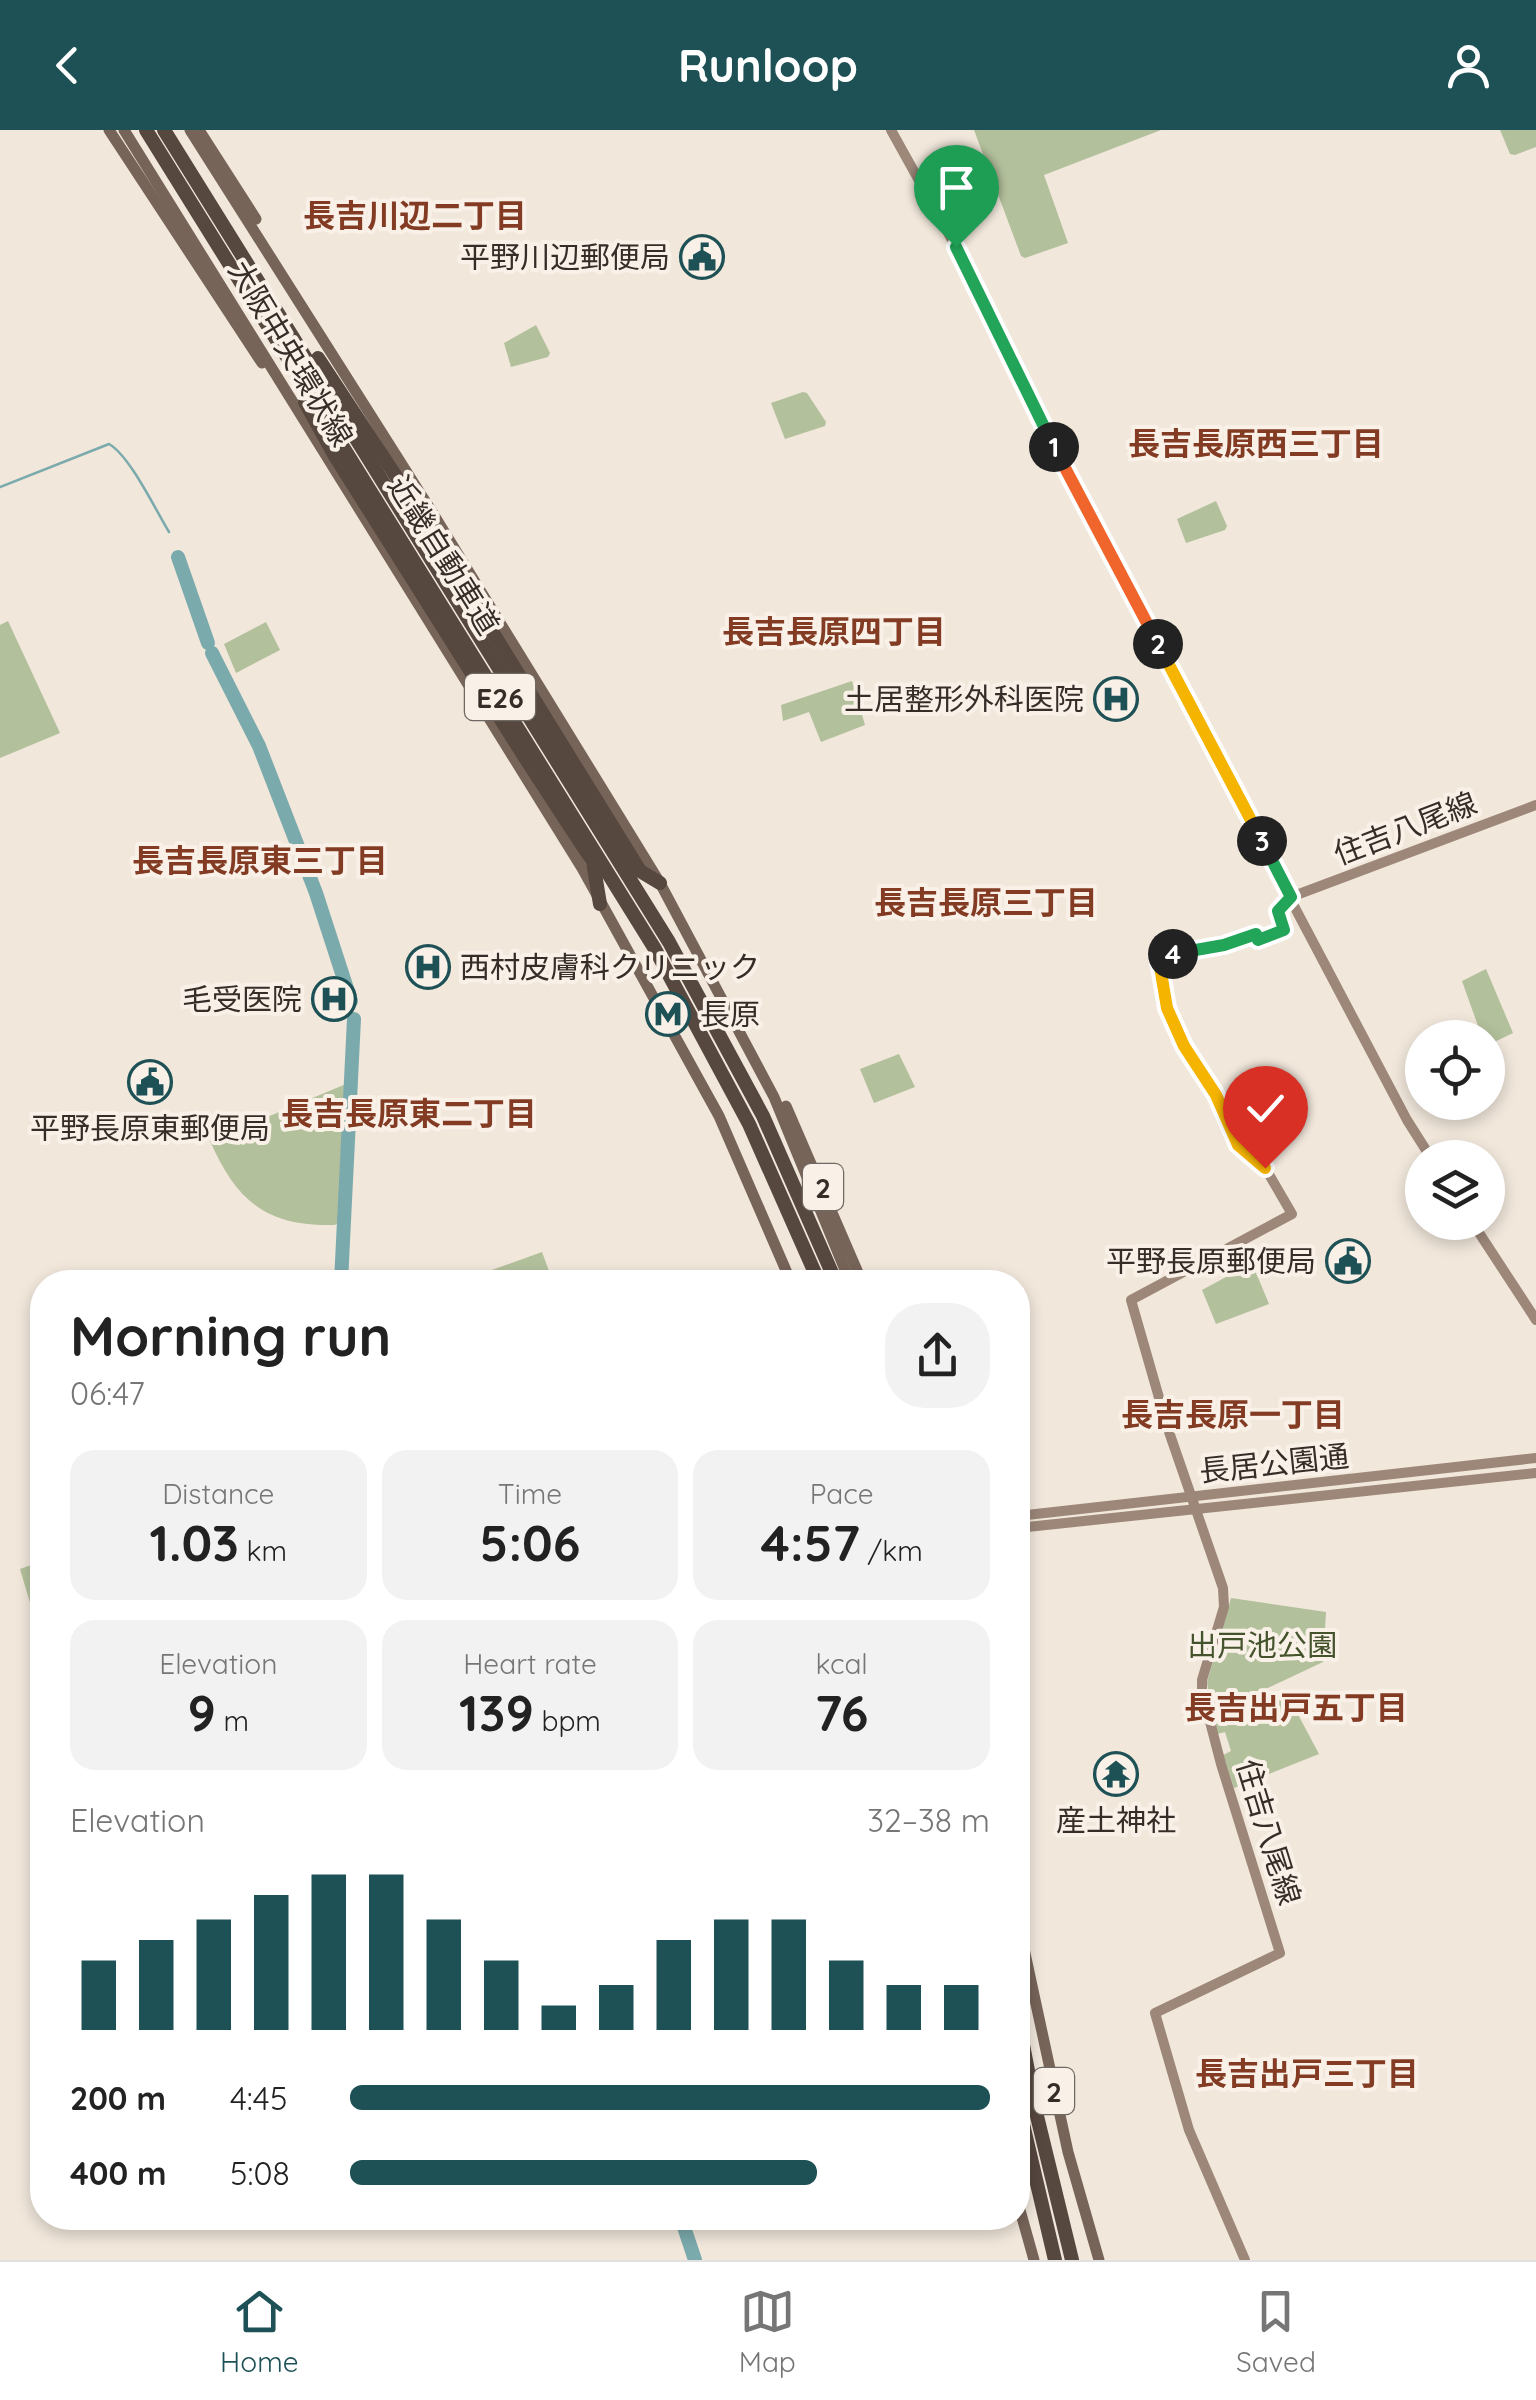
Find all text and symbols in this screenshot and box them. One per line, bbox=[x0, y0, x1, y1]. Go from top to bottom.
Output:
text: Runloop bbox=[678, 37, 858, 93]
icon: back bbox=[40, 38, 95, 93]
icon: person bbox=[1441, 38, 1496, 93]
pin bbox=[914, 145, 999, 248]
icon: arrive bbox=[929, 160, 984, 215]
district label: 長吉川辺二丁目 bbox=[303, 195, 527, 235]
public building icon: 平野川辺郵便局 bbox=[679, 234, 725, 280]
place label: 平野川辺郵便局 bbox=[460, 238, 670, 276]
street label: 大阪中央環状線 bbox=[221, 253, 361, 453]
pin: 1 bbox=[1029, 422, 1079, 472]
district label: 長吉長原西三丁目 bbox=[1128, 423, 1384, 463]
text: 1 bbox=[1049, 429, 1059, 464]
street label: 近畿自動車道 bbox=[380, 469, 508, 641]
district label: 長吉長原四丁目 bbox=[722, 611, 946, 651]
pin: 2 bbox=[1133, 619, 1183, 669]
text: 2 bbox=[1150, 626, 1166, 661]
road number: E26 bbox=[465, 674, 535, 720]
hospital icon: 土居整形外科医院 bbox=[1093, 676, 1139, 722]
place label: 土居整形外科医院 bbox=[844, 680, 1084, 718]
street label: 住吉八尾線 bbox=[1328, 783, 1482, 873]
pin: 3 bbox=[1237, 816, 1287, 866]
text: 3 bbox=[1254, 823, 1270, 858]
district label: 長吉長原東三丁目 bbox=[132, 840, 388, 880]
district label: 長吉長原三丁目 bbox=[874, 882, 1098, 922]
pin: 4 bbox=[1148, 929, 1198, 979]
text: 4 bbox=[1165, 936, 1181, 971]
hospital icon: 西村皮膚科クリニック bbox=[405, 944, 451, 990]
place label: 西村皮膚科クリニック bbox=[460, 948, 760, 986]
hospital icon: 毛受医院 bbox=[311, 976, 357, 1022]
place label: 毛受医院 bbox=[182, 980, 302, 1018]
metro station icon: 長原 bbox=[645, 991, 691, 1037]
place label: 長原 bbox=[700, 995, 760, 1033]
map controls bbox=[1405, 1020, 1505, 1240]
button: locate bbox=[1405, 1020, 1505, 1120]
public building icon: 平野長原東郵便局 bbox=[127, 1059, 173, 1105]
pin bbox=[1223, 1066, 1308, 1169]
icon: check bbox=[1238, 1081, 1293, 1136]
district label: 長吉長原東二丁目 bbox=[281, 1093, 537, 1133]
place label: 平野長原東郵便局 bbox=[30, 1109, 270, 1147]
button: layers bbox=[1405, 1140, 1505, 1240]
road number: 2 bbox=[803, 1164, 843, 1210]
public building icon: 平野長原郵便局 bbox=[1325, 1238, 1371, 1284]
place label: 平野長原郵便局 bbox=[1106, 1242, 1316, 1280]
text: Morning run bbox=[70, 1301, 391, 1370]
button: share bbox=[885, 1303, 990, 1408]
text: 06:47 bbox=[70, 1373, 145, 1413]
district label: 長吉長原一丁目 bbox=[1121, 1394, 1345, 1434]
street label: 長居公園通 bbox=[1197, 1436, 1351, 1490]
text: Distance bbox=[162, 1476, 274, 1511]
text: Time bbox=[498, 1476, 562, 1511]
text: Pace bbox=[810, 1476, 874, 1511]
text: 1.03 bbox=[150, 1511, 239, 1574]
text: 5:06 bbox=[480, 1511, 580, 1574]
text: 4:57 bbox=[761, 1511, 860, 1574]
text: km bbox=[239, 1533, 287, 1568]
text: /km bbox=[860, 1533, 923, 1568]
park label: 出戸池公園 bbox=[1187, 1626, 1337, 1664]
text: Elevation bbox=[159, 1646, 277, 1681]
text: Heart rate bbox=[463, 1646, 597, 1681]
text: kcal bbox=[816, 1646, 868, 1681]
text: 9 bbox=[188, 1681, 216, 1744]
text: 139 bbox=[459, 1681, 534, 1744]
text: 76 bbox=[815, 1681, 868, 1744]
district label: 長吉出戸五丁目 bbox=[1184, 1687, 1408, 1727]
text: m bbox=[216, 1703, 249, 1738]
text: bpm bbox=[534, 1703, 601, 1738]
temple icon: 産土神社 bbox=[1093, 1751, 1139, 1797]
street label: 住吉八尾線 bbox=[1229, 1755, 1309, 1909]
text: Elevation bbox=[70, 1800, 205, 1840]
text: 32–38 m bbox=[867, 1800, 990, 1840]
place label: 産土神社 bbox=[1056, 1801, 1176, 1839]
district label: 長吉出戸三丁目 bbox=[1195, 2053, 1419, 2093]
road number: 2 bbox=[1034, 2068, 1074, 2114]
text: 200 m bbox=[70, 2078, 166, 2118]
text: 4:45 bbox=[230, 2078, 287, 2118]
text: 400 m bbox=[70, 2153, 167, 2193]
text: 5:08 bbox=[230, 2153, 290, 2193]
tab: Home bbox=[220, 2284, 299, 2379]
tab: Map bbox=[739, 2284, 796, 2379]
tab: Saved bbox=[1236, 2284, 1316, 2379]

